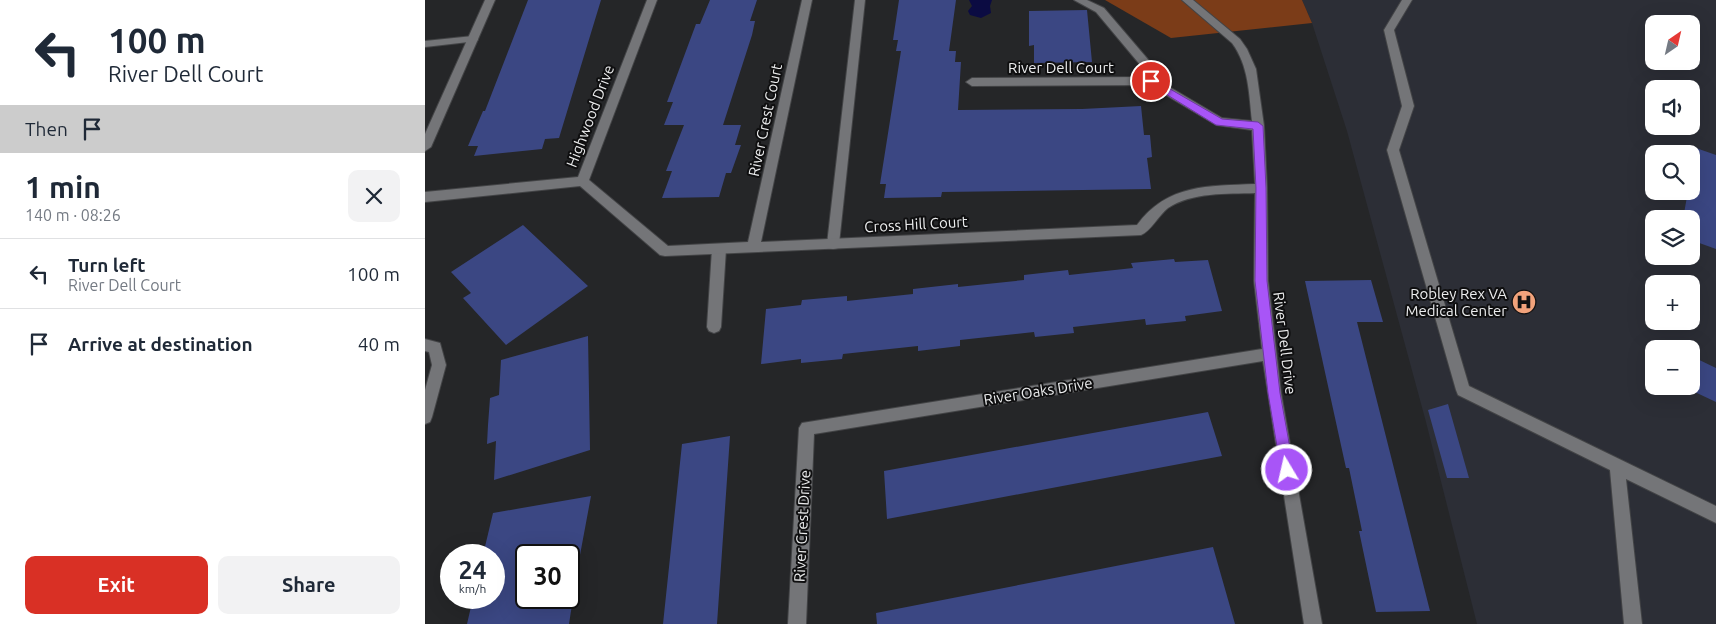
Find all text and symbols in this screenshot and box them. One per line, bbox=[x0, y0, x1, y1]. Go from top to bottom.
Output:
north arrow bbox=[1645, 15, 1700, 70]
map controls bbox=[1645, 15, 1700, 395]
icon: left bbox=[25, 20, 90, 85]
text: 100 m bbox=[108, 20, 206, 60]
street label: River Dell Court bbox=[1008, 59, 1114, 76]
pin bbox=[1130, 60, 1172, 102]
text: River Dell Court bbox=[108, 61, 263, 86]
street label: Highwood Drive bbox=[563, 62, 617, 170]
street label: River Crest Court bbox=[745, 62, 785, 178]
icon: arrive bbox=[1137, 67, 1165, 95]
button: sound bbox=[1645, 80, 1700, 135]
icon: arrive bbox=[78, 115, 106, 143]
text: Then bbox=[25, 118, 68, 140]
button: search bbox=[1645, 145, 1700, 200]
text: 1 min bbox=[25, 170, 101, 204]
button: close bbox=[348, 170, 400, 222]
text: 140 m · 08:26 bbox=[25, 206, 121, 224]
button: layers bbox=[1645, 210, 1700, 265]
street label: Cross Hill Court bbox=[864, 213, 968, 235]
text: Turn left bbox=[68, 254, 146, 276]
icon: left bbox=[25, 260, 53, 288]
text: 100 m bbox=[347, 263, 400, 285]
button: + bbox=[1645, 275, 1700, 330]
text: River Dell Court bbox=[68, 276, 181, 294]
place label: Robley Rex VA Medical Center bbox=[1405, 285, 1507, 319]
hospital icon: Robley Rex VA Medical Center bbox=[1511, 289, 1537, 315]
street label: River Dell Drive bbox=[1270, 291, 1300, 395]
icon: arrive bbox=[25, 330, 53, 358]
text: Arrive at destination bbox=[68, 333, 253, 355]
text: 40 m bbox=[358, 333, 400, 355]
button: − bbox=[1645, 340, 1700, 395]
street label: River Oaks Drive bbox=[982, 374, 1094, 408]
position arrow bbox=[1260, 443, 1312, 495]
street label: River Crest Drive bbox=[791, 470, 813, 582]
speed limit sign: 30 bbox=[515, 544, 580, 609]
button: Exit bbox=[25, 556, 208, 614]
button: Share bbox=[218, 556, 400, 614]
text: 24 bbox=[458, 556, 487, 584]
text: km/h bbox=[459, 582, 486, 595]

